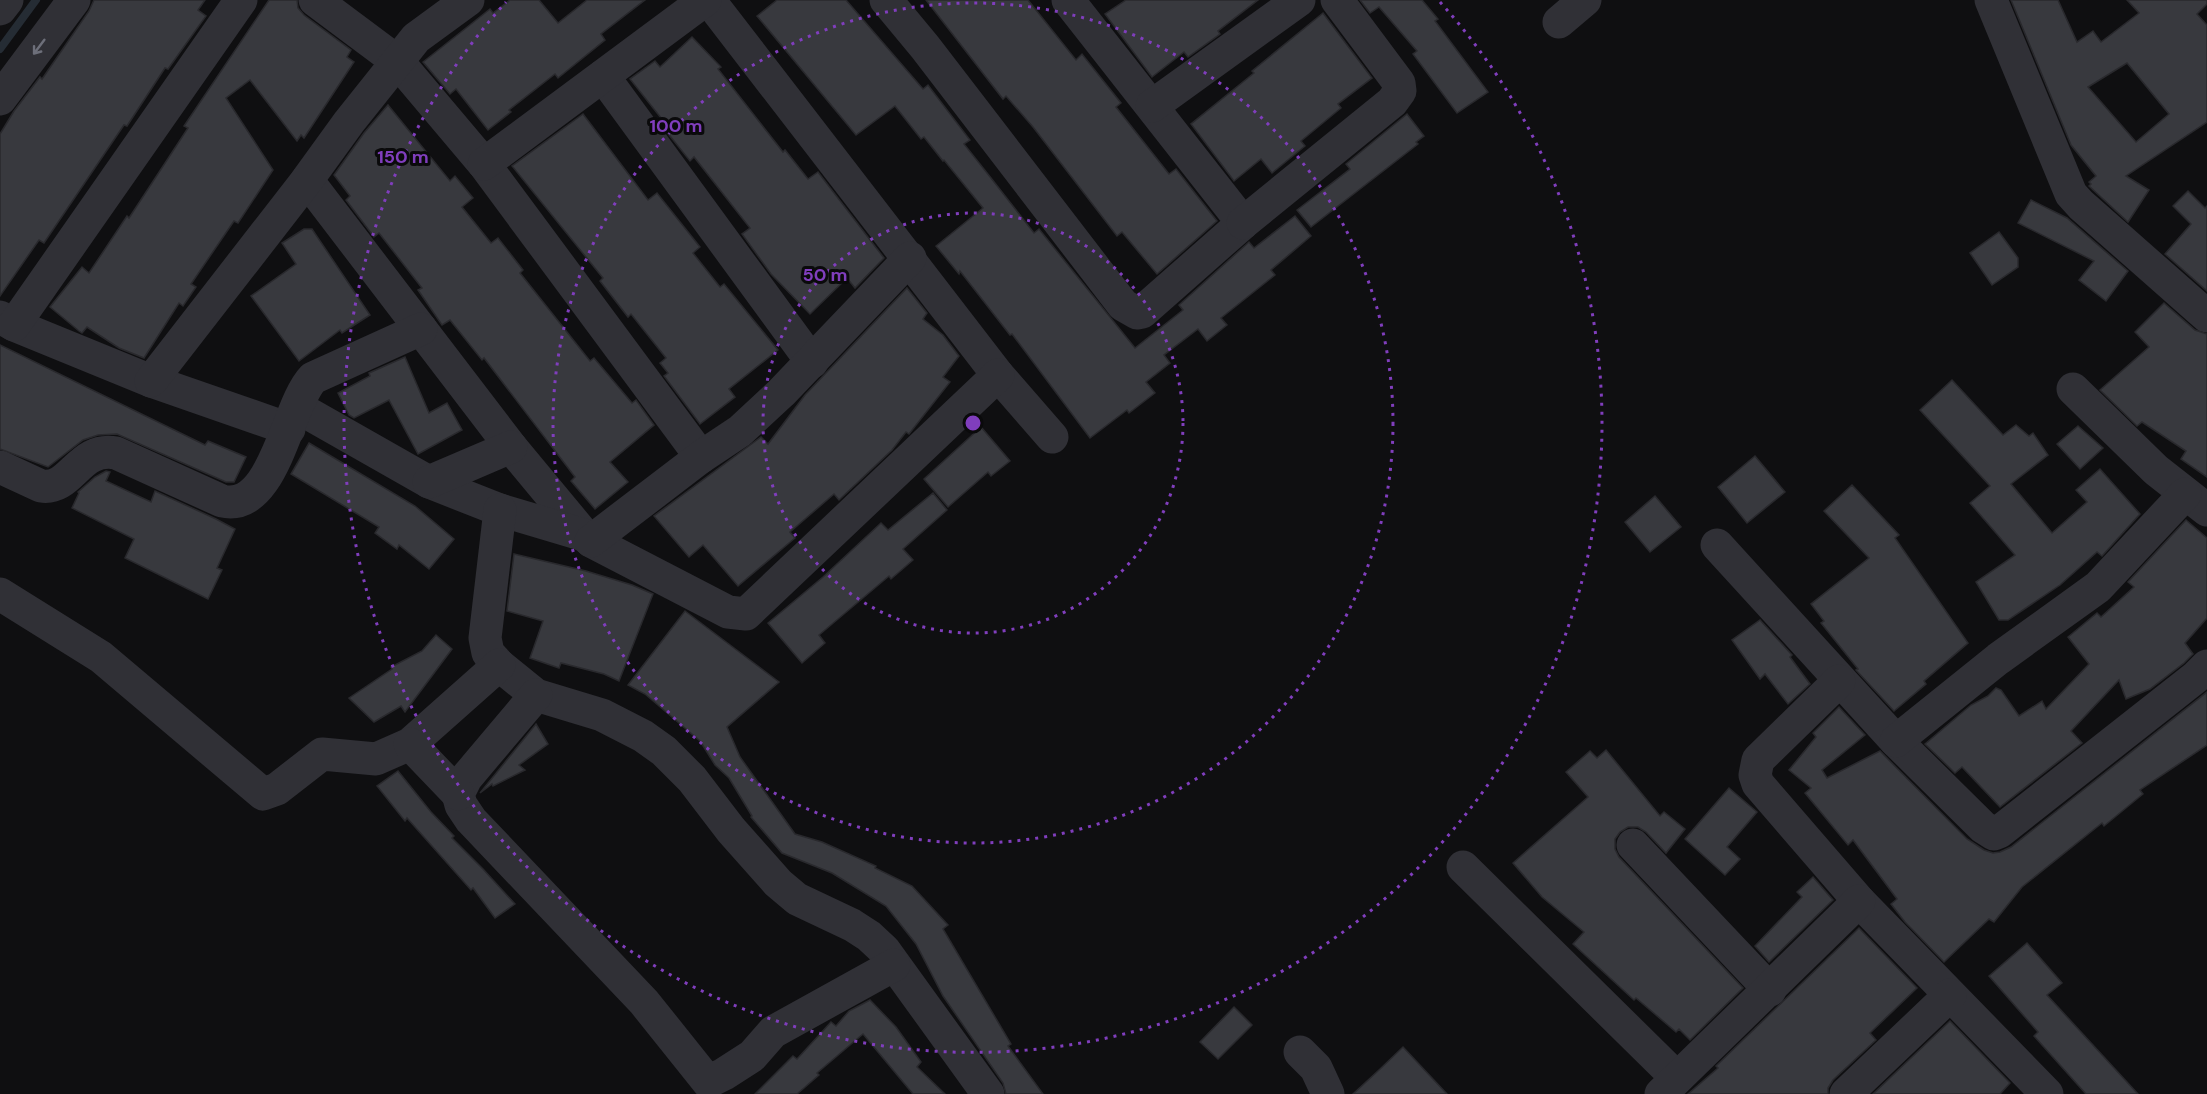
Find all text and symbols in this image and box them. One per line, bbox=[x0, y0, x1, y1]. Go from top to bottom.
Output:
one-way arrow bbox=[33, 38, 45, 54]
text: 100 m bbox=[649, 114, 703, 138]
text: 150 m bbox=[377, 145, 429, 169]
text: 50 m bbox=[802, 263, 848, 287]
centre of rings bbox=[963, 413, 983, 433]

